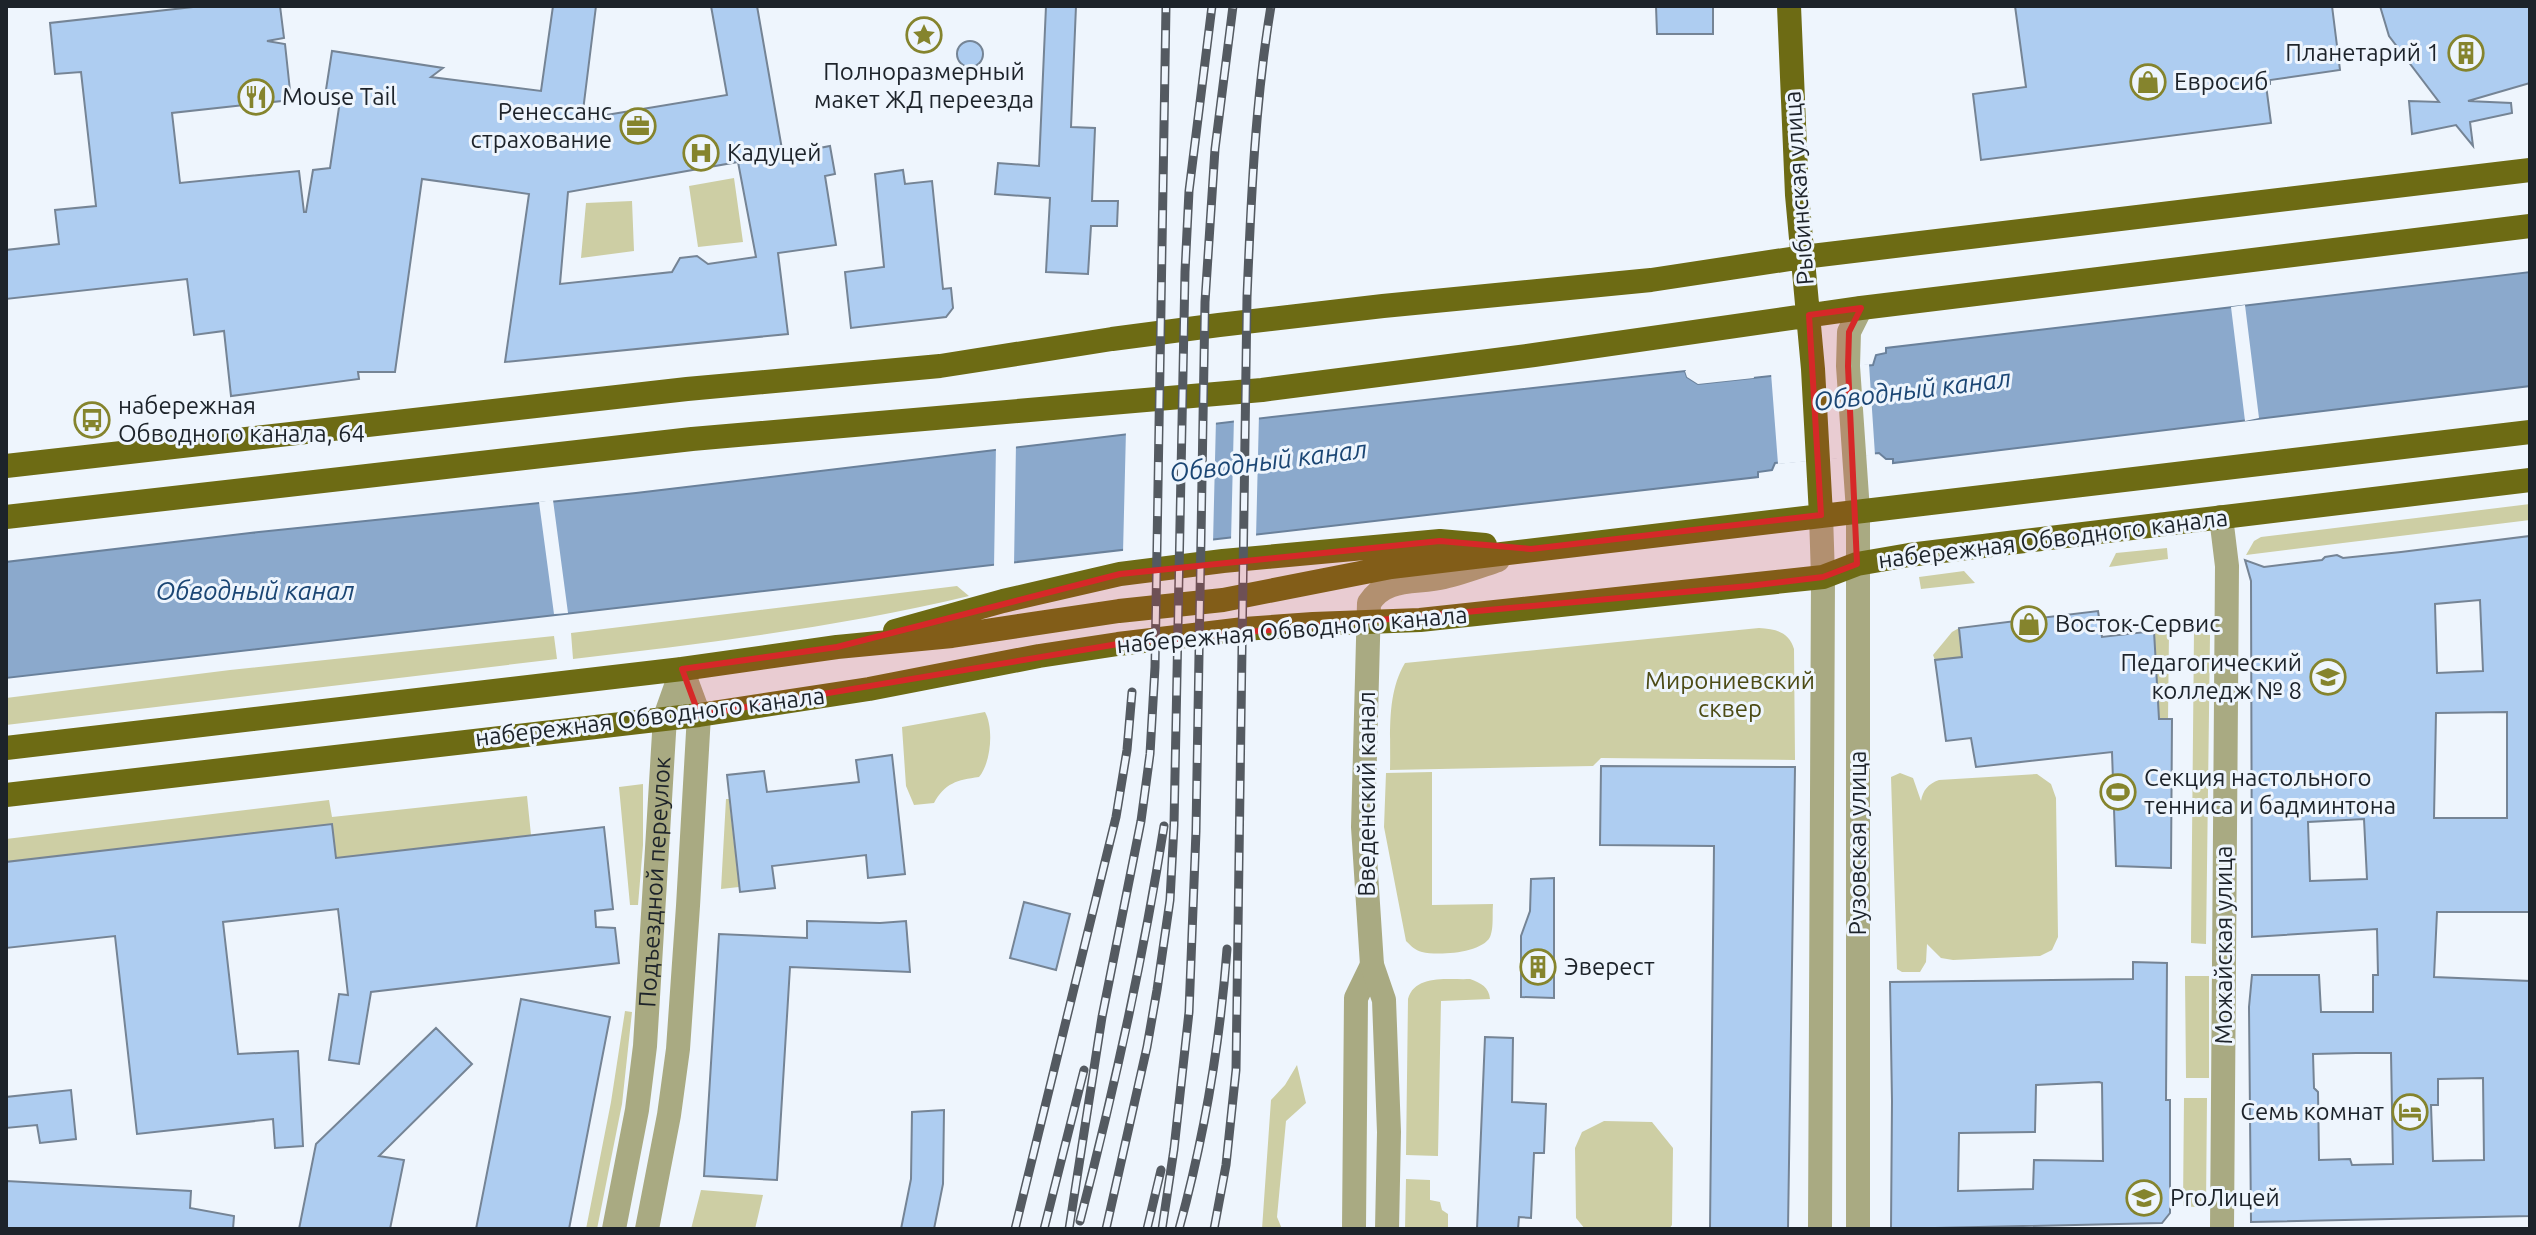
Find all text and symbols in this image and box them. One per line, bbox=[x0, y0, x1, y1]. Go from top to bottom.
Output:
place icon: Полноразмерный макет ЖД переезда bbox=[905, 16, 943, 54]
building icon: Планетарий 1 bbox=[2447, 34, 2485, 72]
place label: Планетарий 1 bbox=[2285, 39, 2440, 66]
place label: Полноразмерный макет ЖД переезда bbox=[814, 58, 1034, 113]
shop icon: Евросиб bbox=[2129, 63, 2167, 101]
place label: Евросиб bbox=[2174, 68, 2268, 95]
restaurant icon: Mouse Tail bbox=[237, 78, 275, 116]
place label: Mouse Tail bbox=[282, 83, 397, 110]
street label: Рыбинская улица bbox=[1778, 90, 1819, 286]
place label: Ренессанс страхование bbox=[471, 98, 612, 153]
office icon: Ренессанс страхование bbox=[619, 107, 657, 145]
hospital icon: Кадуцей bbox=[682, 134, 720, 172]
place label: Кадуцей bbox=[727, 139, 822, 166]
water label: Обводный канал bbox=[1812, 363, 2012, 416]
place label: набережная Обводного канала, 64 bbox=[118, 392, 365, 447]
bus stop icon: набережная Обводного канала, 64 bbox=[73, 401, 111, 439]
water label: Обводный канал bbox=[1168, 434, 1368, 487]
street label: набережная Обводного канала bbox=[1877, 504, 2229, 573]
water label: Обводный канал bbox=[156, 576, 354, 605]
street label: набережная Обводного канала bbox=[1115, 601, 1469, 658]
shop icon: Восток-Сервис bbox=[2010, 605, 2048, 643]
place label: Восток-Сервис bbox=[2055, 610, 2220, 637]
place label: Педагогический колледж № 8 bbox=[2120, 649, 2302, 704]
school or university icon: Педагогический колледж № 8 bbox=[2309, 658, 2347, 696]
park label: Мирониевский сквер bbox=[1645, 667, 1815, 722]
street label: набережная Обводного канала bbox=[474, 682, 826, 751]
street label: Введенский канал bbox=[1353, 691, 1380, 897]
street label: Рузовская улица bbox=[1844, 751, 1871, 935]
street label: Подъездной переулок bbox=[633, 756, 676, 1008]
place label: Секция настольного тенниса и бадминтона bbox=[2144, 764, 2396, 819]
sports icon: Секция настольного тенниса и бадминтона bbox=[2099, 773, 2137, 811]
street label: Можайская улица bbox=[2210, 846, 2237, 1044]
building icon: Эверест bbox=[1519, 948, 1557, 986]
place label: Эверест bbox=[1564, 953, 1655, 980]
hotel icon: Семь комнат bbox=[2391, 1093, 2429, 1131]
place label: Семь комнат bbox=[2240, 1098, 2384, 1125]
school or university icon: ProЛицей bbox=[2125, 1179, 2163, 1217]
place label: ProЛицей bbox=[2170, 1184, 2280, 1211]

